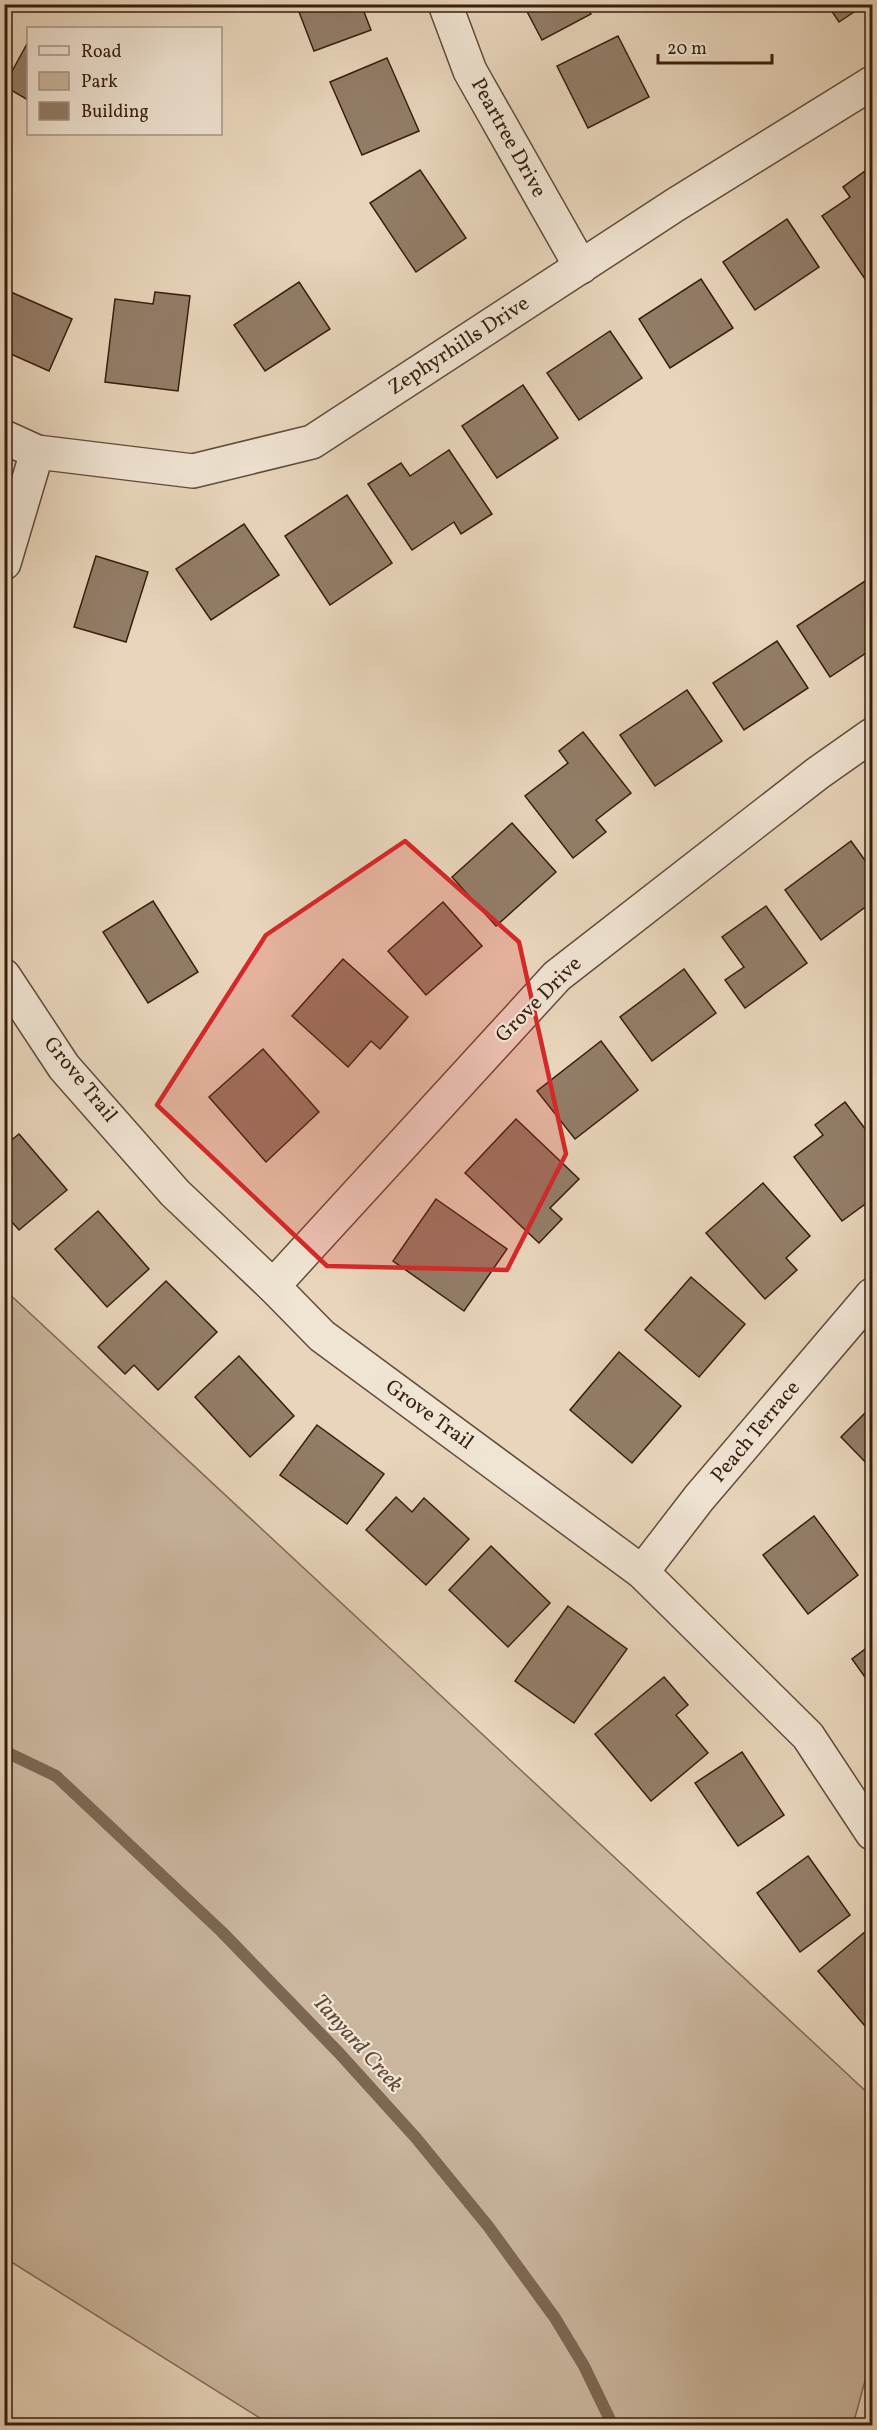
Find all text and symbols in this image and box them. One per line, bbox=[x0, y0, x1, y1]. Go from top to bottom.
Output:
legend bbox=[27, 27, 222, 135]
scale bar bbox=[658, 27, 772, 65]
text: 20 m bbox=[667, 37, 707, 62]
text: Road bbox=[81, 40, 122, 65]
text: Park bbox=[81, 70, 118, 95]
street label: Peartree Drive bbox=[463, 73, 553, 203]
text: Building bbox=[81, 100, 149, 125]
street label: Zephyrhills Drive bbox=[383, 290, 535, 402]
street label: Grove Drive bbox=[489, 950, 589, 1050]
street label: Grove Trail bbox=[36, 1031, 124, 1129]
street label: Grove Trail bbox=[379, 1373, 479, 1457]
street label: Peach Terrace bbox=[705, 1375, 807, 1489]
water label: Tanyard Creek bbox=[305, 1988, 409, 2100]

